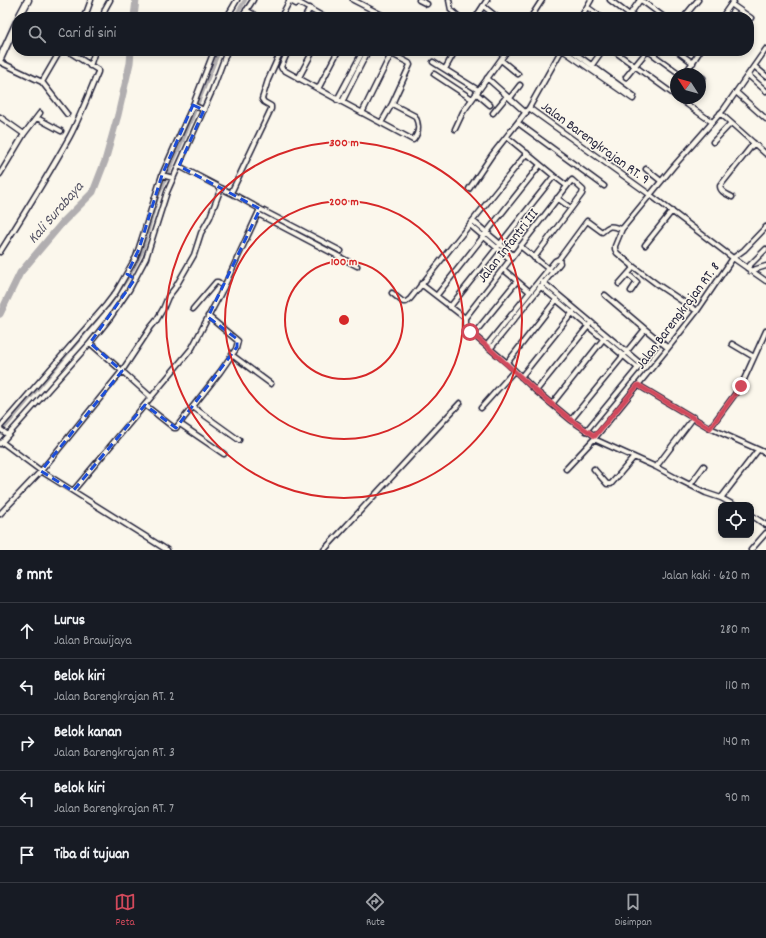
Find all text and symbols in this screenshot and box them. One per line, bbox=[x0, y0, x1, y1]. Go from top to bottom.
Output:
search box bbox=[12, 12, 754, 56]
icon: search bbox=[26, 23, 48, 45]
text: Cari di sini bbox=[58, 23, 116, 45]
north arrow bbox=[670, 68, 706, 104]
street label: Jalan Barengkrajan RT. 9 bbox=[536, 97, 653, 190]
text: 300 m bbox=[329, 135, 359, 152]
water label: Kali Surabaya bbox=[23, 177, 90, 249]
text: 200 m bbox=[329, 194, 359, 211]
street label: Jalan Infantri III bbox=[473, 204, 544, 288]
text: 100 m bbox=[331, 254, 357, 271]
street label: Jalan Barengkrajan RT. 8 bbox=[632, 258, 726, 374]
centre of rings bbox=[337, 313, 351, 327]
route start bbox=[461, 323, 479, 341]
route end bbox=[732, 377, 750, 395]
map controls bbox=[718, 502, 754, 538]
button: locate bbox=[718, 502, 754, 538]
text: 8 mnt bbox=[16, 564, 53, 588]
text: Jalan kaki · 620 m bbox=[662, 567, 750, 586]
text: Lurus bbox=[54, 610, 85, 632]
icon: ahead bbox=[16, 620, 38, 642]
text: 280 m bbox=[720, 621, 750, 640]
text: Jalan Brawijaya bbox=[54, 632, 132, 651]
text: Belok kiri bbox=[54, 666, 105, 688]
icon: left bbox=[16, 676, 38, 698]
text: 110 m bbox=[725, 677, 750, 696]
text: Jalan Barengkrajan RT. 2 bbox=[54, 688, 175, 707]
text: Belok kanan bbox=[54, 722, 122, 744]
icon: right bbox=[16, 732, 38, 754]
text: 140 m bbox=[723, 733, 750, 752]
text: Jalan Barengkrajan RT. 3 bbox=[54, 744, 175, 763]
text: Belok kiri bbox=[54, 778, 105, 800]
icon: left bbox=[16, 788, 38, 810]
text: 90 m bbox=[725, 789, 750, 808]
text: Jalan Barengkrajan RT. 7 bbox=[54, 800, 174, 819]
icon: arrive bbox=[16, 844, 38, 866]
text: Tiba di tujuan bbox=[54, 844, 129, 866]
tab: Peta bbox=[114, 891, 136, 931]
tab: Rute bbox=[364, 891, 386, 931]
tab: Disimpan bbox=[615, 891, 652, 931]

